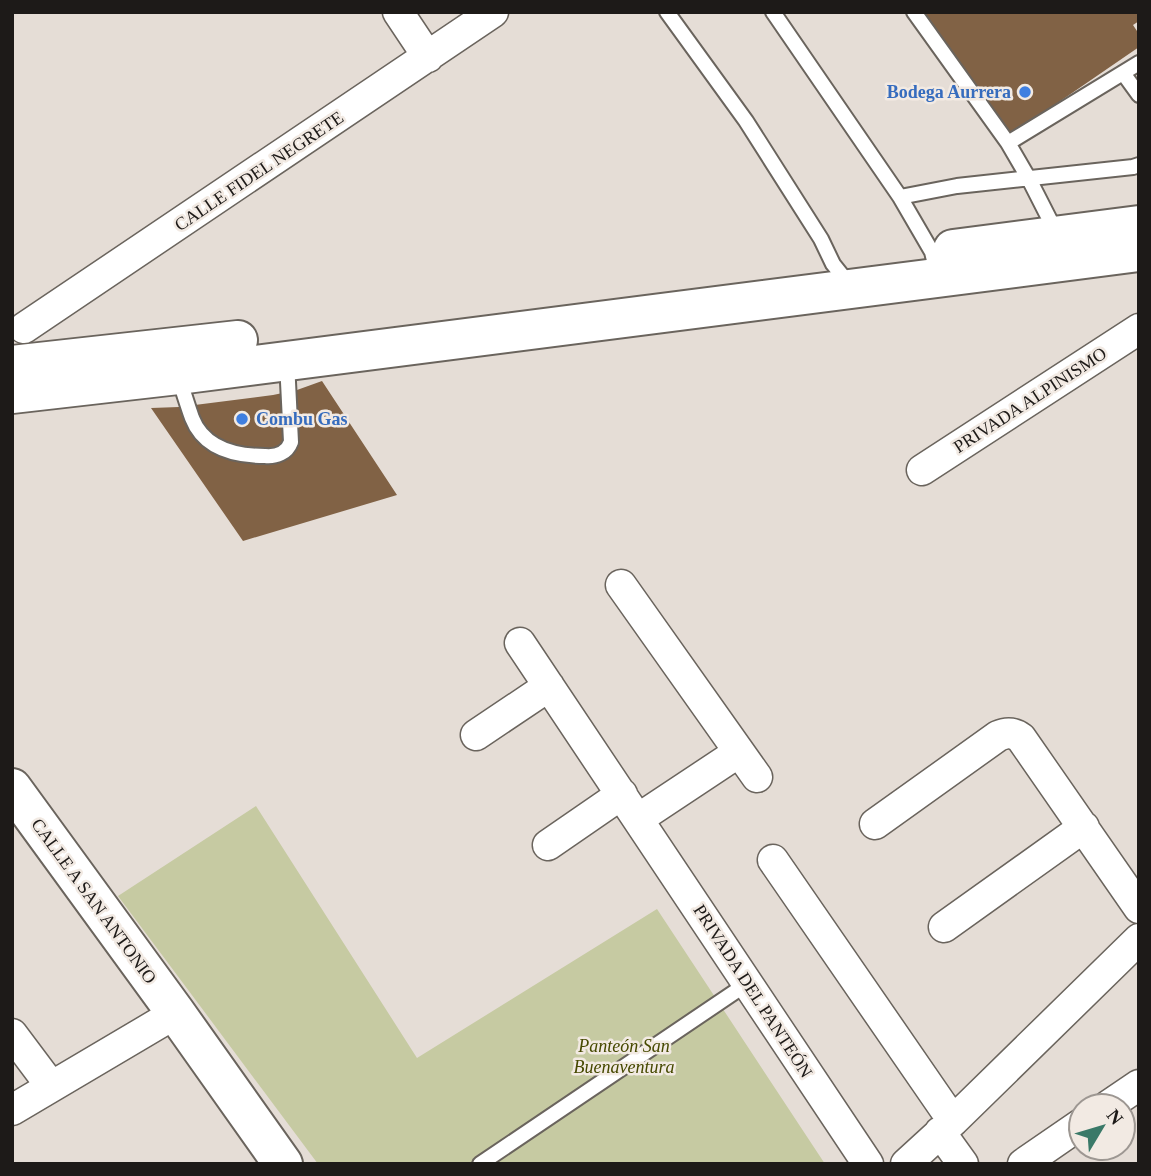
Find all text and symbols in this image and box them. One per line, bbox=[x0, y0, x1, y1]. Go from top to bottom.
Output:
place label: Bodega Aurrera bbox=[887, 82, 1011, 102]
marker: Bodega Aurrera bbox=[1017, 84, 1033, 100]
street label: CALLE FIDEL NEGRETE bbox=[171, 107, 347, 235]
street label: PRIVADA ALPINISMO bbox=[950, 343, 1110, 457]
place label: Combu Gas bbox=[256, 409, 348, 429]
marker: Combu Gas bbox=[234, 411, 250, 427]
street label: CALLE A SAN ANTONIO bbox=[27, 815, 161, 987]
street label: PRIVADA DEL PANTEÓN bbox=[690, 900, 817, 1081]
park label: Panteón San Buenaventura bbox=[574, 1036, 674, 1077]
north arrow bbox=[1067, 1092, 1137, 1162]
text: N bbox=[1103, 1105, 1128, 1129]

